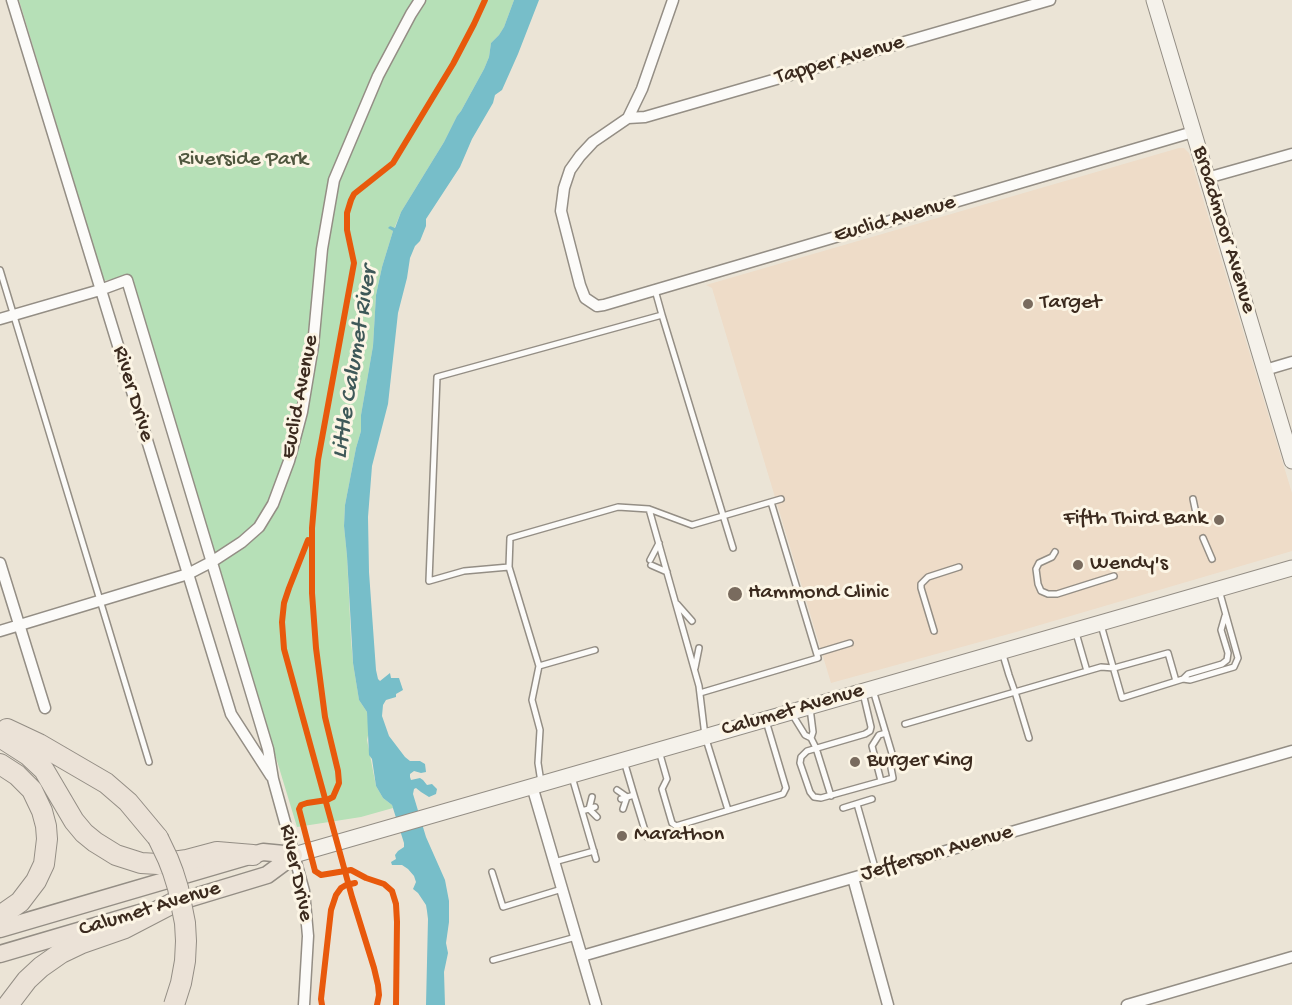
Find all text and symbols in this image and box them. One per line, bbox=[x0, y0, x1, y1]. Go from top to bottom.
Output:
street label: Tapper Avenue bbox=[773, 30, 907, 92]
street label: Broadmoor Avenue bbox=[1185, 143, 1261, 317]
park label: Riverside Park bbox=[178, 148, 308, 174]
street label: Euclid Avenue bbox=[831, 190, 959, 250]
water label: Little Calumet River bbox=[327, 265, 385, 461]
place label: Target bbox=[1040, 291, 1101, 317]
marker: Target bbox=[1021, 297, 1035, 311]
street label: Euclid Avenue bbox=[276, 333, 326, 461]
street label: River Drive bbox=[105, 343, 159, 445]
place label: Fifth Third Bank bbox=[1064, 507, 1207, 533]
marker: Fifth Third Bank bbox=[1212, 513, 1226, 527]
place label: Wendy's bbox=[1090, 552, 1168, 578]
marker: Wendy's bbox=[1071, 558, 1085, 572]
place label: Hammond Clinic bbox=[748, 581, 888, 607]
marker: Hammond Clinic bbox=[726, 585, 744, 603]
street label: Calumet Avenue bbox=[719, 678, 867, 744]
place label: Burger King bbox=[867, 749, 973, 775]
marker: Burger King bbox=[848, 755, 862, 769]
street label: Jefferson Avenue bbox=[858, 820, 1016, 888]
street label: River Drive bbox=[272, 822, 318, 924]
place label: Marathon bbox=[634, 823, 724, 849]
marker: Marathon bbox=[615, 829, 629, 843]
street label: Calumet Avenue bbox=[76, 876, 224, 944]

